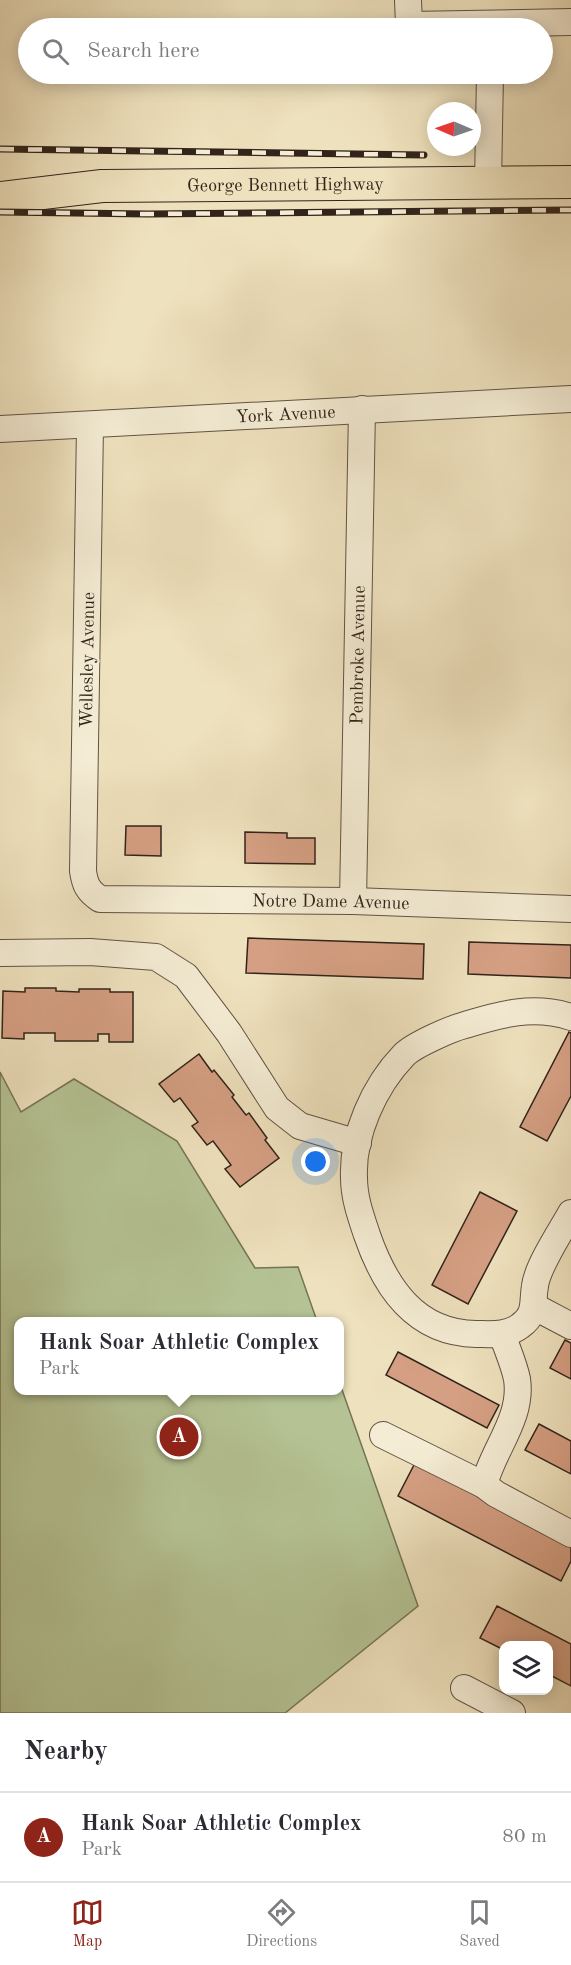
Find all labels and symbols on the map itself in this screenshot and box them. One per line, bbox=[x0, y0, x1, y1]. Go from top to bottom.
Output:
north arrow bbox=[427, 102, 481, 156]
street label: George Bennett Highway bbox=[187, 176, 384, 195]
street label: York Avenue bbox=[235, 403, 336, 427]
street label: Pembroke Avenue bbox=[348, 585, 369, 725]
street label: Wellesley Avenue bbox=[78, 592, 98, 728]
street label: Notre Dame Avenue bbox=[252, 892, 410, 913]
your location bbox=[301, 1147, 330, 1176]
pin: A bbox=[160, 1414, 198, 1460]

